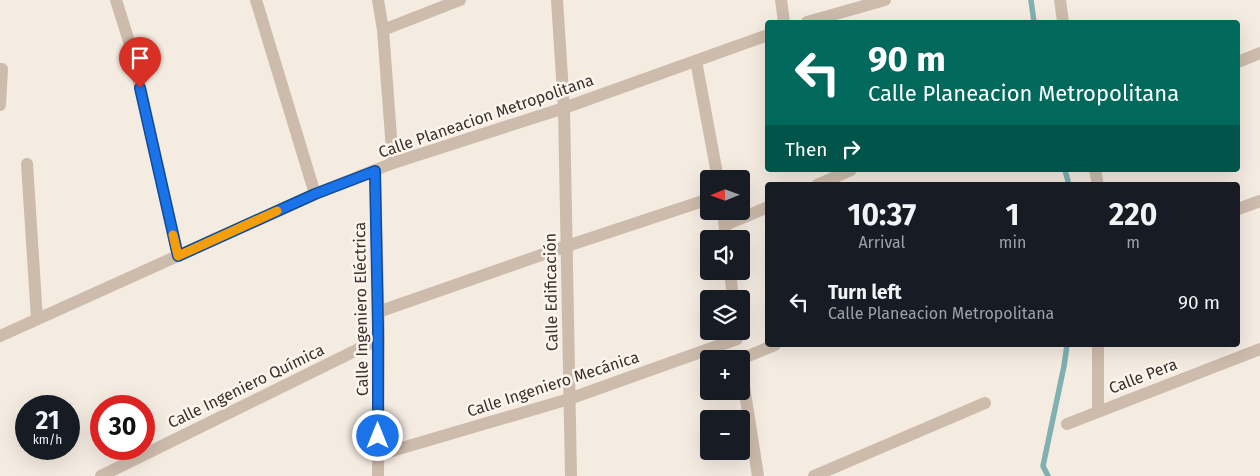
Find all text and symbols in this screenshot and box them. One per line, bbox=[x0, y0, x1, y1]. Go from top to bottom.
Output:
pin bbox=[119, 37, 161, 88]
text: 90 m bbox=[868, 38, 946, 80]
icon: left bbox=[785, 40, 850, 105]
icon: arrive bbox=[126, 44, 154, 72]
street label: Calle Planeacion Metropolitana bbox=[376, 70, 596, 162]
text: Calle Planeacion Metropolitana bbox=[868, 80, 1179, 107]
icon: right bbox=[837, 135, 865, 163]
text: Then bbox=[785, 138, 827, 161]
north arrow bbox=[700, 170, 750, 220]
map controls bbox=[700, 170, 750, 460]
text: 10:37 bbox=[848, 197, 916, 233]
text: 1 bbox=[1006, 197, 1019, 233]
text: 220 bbox=[1109, 197, 1157, 233]
street label: Calle Ingeniero Eléctrica bbox=[350, 222, 372, 396]
button: sound bbox=[700, 230, 750, 280]
street label: Calle Edificación bbox=[540, 233, 562, 351]
text: Arrival bbox=[858, 233, 905, 252]
text: min bbox=[999, 233, 1026, 252]
text: m bbox=[1126, 233, 1140, 252]
text: Turn left bbox=[828, 281, 902, 304]
icon: left bbox=[785, 288, 813, 316]
button: layers bbox=[700, 290, 750, 340]
text: 90 m bbox=[1178, 291, 1220, 314]
text: Calle Planeacion Metropolitana bbox=[828, 304, 1054, 323]
street label: Calle Ingeniero Química bbox=[165, 340, 327, 432]
street label: Calle Ingeniero Mecánica bbox=[465, 347, 641, 421]
button: + bbox=[700, 350, 750, 400]
street label: Calle Pera bbox=[1106, 354, 1180, 398]
speed limit sign: 30 bbox=[90, 395, 155, 460]
text: 21 bbox=[36, 406, 59, 436]
position arrow bbox=[351, 409, 403, 461]
button: − bbox=[700, 410, 750, 460]
text: km/h bbox=[33, 433, 62, 447]

